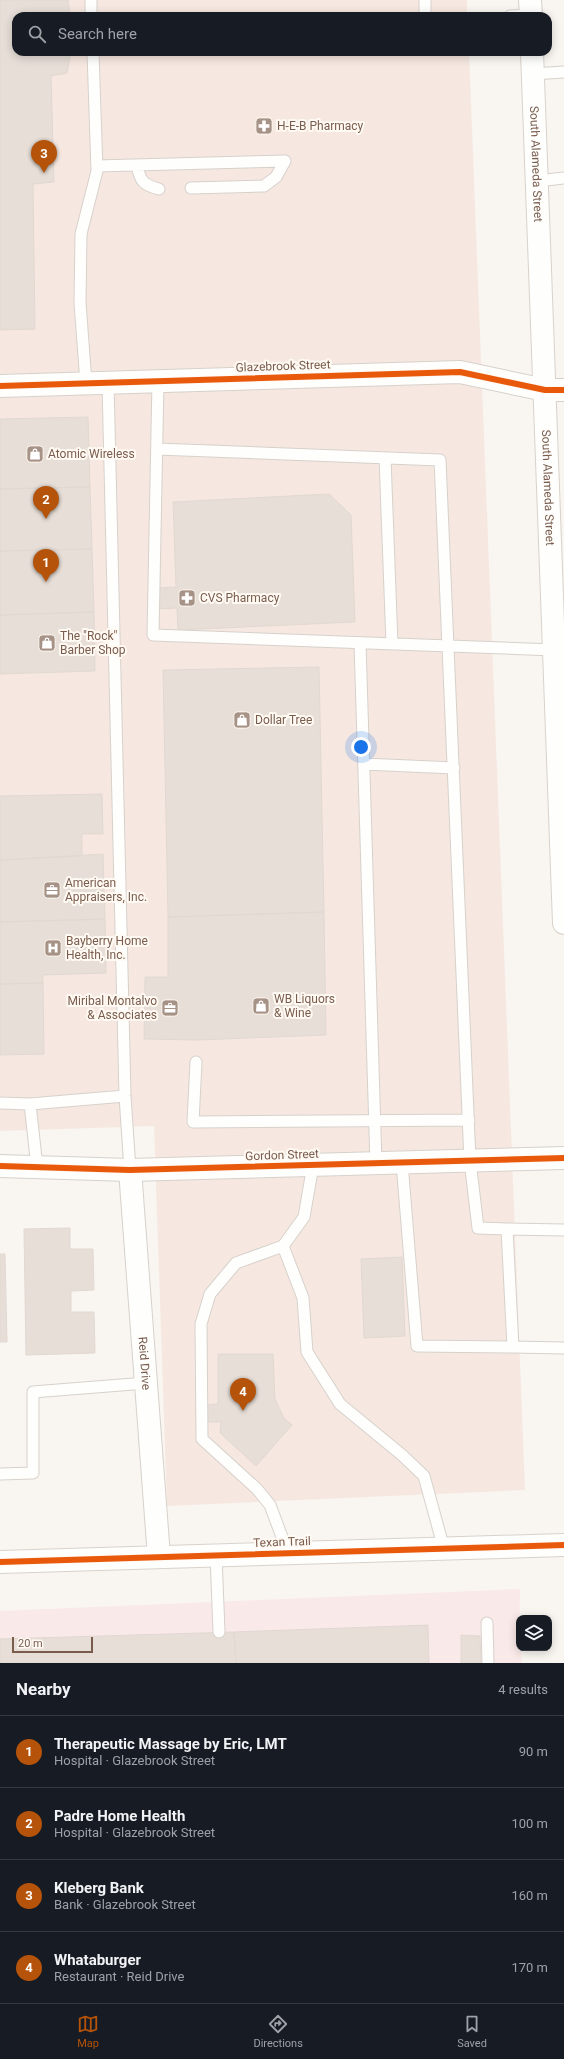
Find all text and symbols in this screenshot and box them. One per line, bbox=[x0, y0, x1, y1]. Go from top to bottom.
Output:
search box bbox=[12, 12, 552, 56]
icon: search bbox=[26, 23, 48, 45]
text: Search here bbox=[58, 25, 137, 43]
street label: South Alameda Street bbox=[527, 106, 545, 222]
pharmacy icon: H-E-B Pharmacy bbox=[254, 116, 274, 136]
place label: H-E-B Pharmacy bbox=[277, 119, 364, 133]
pin: 3 bbox=[31, 140, 57, 173]
street label: Glazebrook Street bbox=[235, 357, 331, 375]
street label: South Alameda Street bbox=[539, 429, 557, 546]
shop icon: Atomic Wireless bbox=[25, 444, 45, 464]
place label: Atomic Wireless bbox=[48, 447, 135, 461]
pin: 2 bbox=[33, 486, 59, 519]
pin: 1 bbox=[33, 549, 59, 582]
pharmacy icon: CVS Pharmacy bbox=[177, 588, 197, 608]
place label: CVS Pharmacy bbox=[200, 591, 280, 605]
place label: The "Rock" Barber Shop bbox=[60, 629, 126, 657]
shop icon: The "Rock" Barber Shop bbox=[37, 633, 57, 653]
shop icon: Dollar Tree bbox=[232, 710, 252, 730]
place label: Dollar Tree bbox=[255, 713, 312, 727]
your location bbox=[351, 737, 371, 757]
place label: American Appraisers, Inc. bbox=[65, 876, 147, 904]
office icon: American Appraisers, Inc. bbox=[42, 880, 62, 900]
place label: Bayberry Home Health, Inc. bbox=[66, 934, 148, 962]
hospital icon: Bayberry Home Health, Inc. bbox=[43, 938, 63, 958]
place label: WB Liquors & Wine bbox=[274, 992, 335, 1020]
place label: Miribal Montalvo & Associates bbox=[68, 994, 157, 1022]
shop icon: WB Liquors & Wine bbox=[251, 996, 271, 1016]
office icon: Miribal Montalvo & Associates bbox=[160, 998, 180, 1018]
street label: Gordon Street bbox=[245, 1147, 319, 1163]
street label: Reid Drive bbox=[136, 1336, 153, 1391]
pin: 4 bbox=[230, 1378, 256, 1411]
street label: Texan Trail bbox=[253, 1534, 311, 1550]
map controls bbox=[516, 1615, 552, 1651]
button: layers bbox=[516, 1615, 552, 1651]
scale bar bbox=[12, 1635, 93, 1654]
text: 20 m bbox=[18, 1637, 43, 1650]
text: Nearby bbox=[16, 1679, 71, 1699]
text: 4 results bbox=[498, 1682, 548, 1697]
text: Therapeutic Massage by Eric, LMT bbox=[54, 1735, 287, 1753]
text: 1 bbox=[25, 1744, 33, 1759]
text: 90 m bbox=[519, 1744, 548, 1759]
text: Hospital · Glazebrook Street bbox=[54, 1753, 215, 1768]
text: Padre Home Health bbox=[54, 1807, 185, 1825]
text: 2 bbox=[25, 1816, 33, 1831]
text: 100 m bbox=[511, 1816, 548, 1831]
text: Hospital · Glazebrook Street bbox=[54, 1825, 215, 1840]
text: Kleberg Bank bbox=[54, 1879, 144, 1897]
text: 3 bbox=[25, 1888, 33, 1903]
text: 160 m bbox=[511, 1888, 548, 1903]
text: Bank · Glazebrook Street bbox=[54, 1897, 196, 1912]
text: Whataburger bbox=[54, 1951, 141, 1969]
text: 4 bbox=[25, 1960, 33, 1975]
text: 170 m bbox=[511, 1960, 548, 1975]
text: Restaurant · Reid Drive bbox=[54, 1969, 184, 1984]
tab: Map bbox=[77, 2013, 99, 2050]
tab: Directions bbox=[253, 2013, 303, 2050]
tab: Saved bbox=[457, 2013, 487, 2050]

